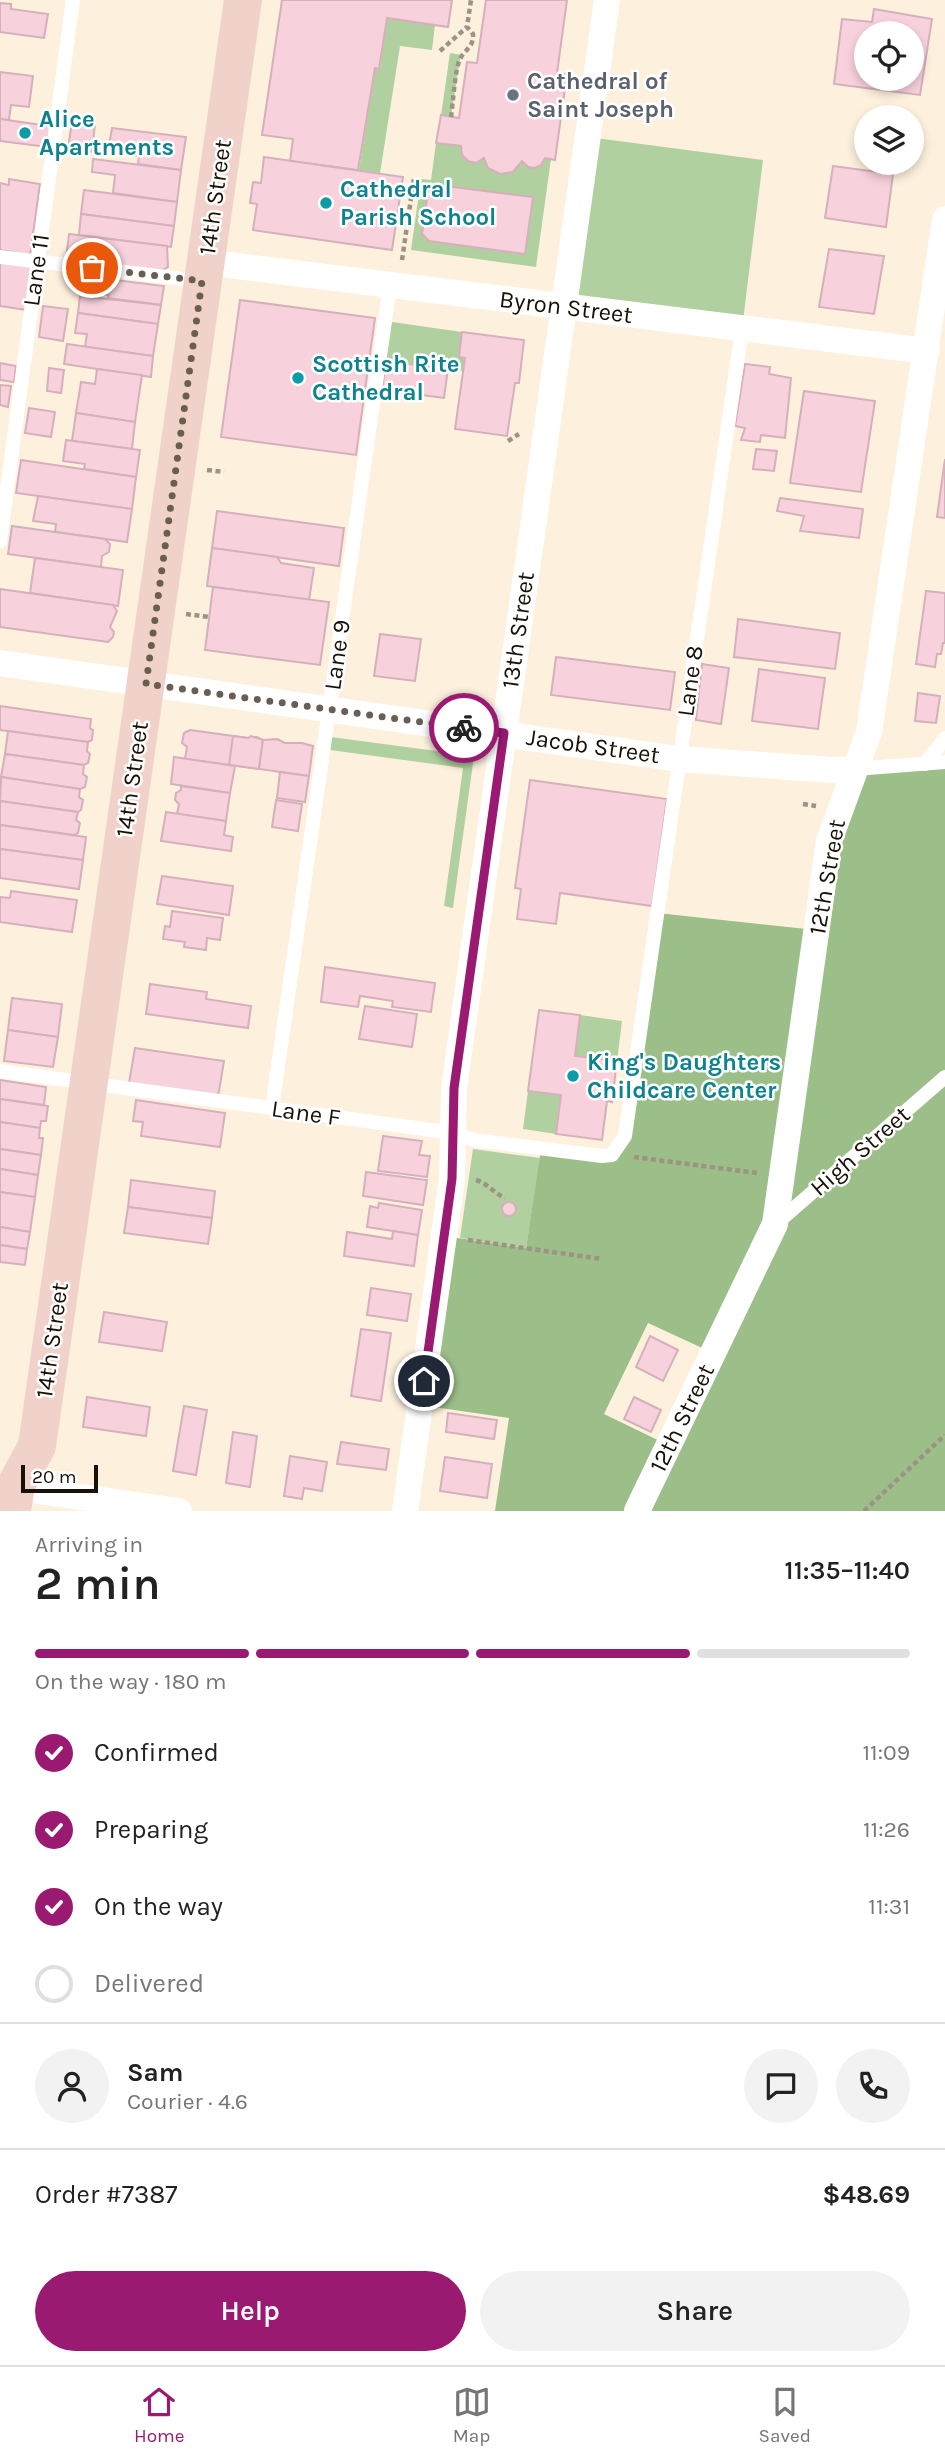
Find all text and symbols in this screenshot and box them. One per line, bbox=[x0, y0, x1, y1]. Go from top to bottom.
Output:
map controls bbox=[854, 21, 924, 175]
button: locate bbox=[854, 21, 924, 91]
place label: Cathedral of Saint Joseph bbox=[527, 67, 674, 123]
marker: Cathedral of Saint Joseph bbox=[505, 87, 521, 103]
place label: Alice Apartments bbox=[39, 105, 174, 161]
button: layers bbox=[854, 105, 924, 175]
marker: Alice Apartments bbox=[17, 125, 33, 141]
street label: 14th Street bbox=[193, 137, 237, 257]
place label: Cathedral Parish School bbox=[340, 175, 496, 231]
marker: Cathedral Parish School bbox=[318, 195, 334, 211]
street label: Lane 11 bbox=[17, 232, 55, 308]
pin bbox=[62, 238, 122, 298]
icon: bag bbox=[73, 249, 111, 287]
street label: Byron Street bbox=[498, 285, 634, 329]
place label: Scottish Rite Cathedral bbox=[312, 350, 460, 406]
marker: Scottish Rite Cathedral bbox=[290, 370, 306, 386]
street label: 13th Street bbox=[496, 570, 540, 690]
street label: Lane 9 bbox=[318, 618, 356, 692]
street label: Lane 8 bbox=[671, 644, 709, 718]
courier bbox=[429, 693, 499, 763]
icon: bike bbox=[445, 709, 483, 747]
street label: 14th Street bbox=[110, 719, 154, 839]
street label: Jacob Street bbox=[525, 723, 661, 769]
street label: 12th Street bbox=[803, 817, 851, 937]
place label: King's Daughters Childcare Center bbox=[587, 1048, 781, 1104]
marker: King's Daughters Childcare Center bbox=[565, 1068, 581, 1084]
street label: Lane F bbox=[270, 1094, 342, 1132]
street label: High Street bbox=[804, 1100, 916, 1202]
street label: 14th Street bbox=[30, 1280, 74, 1400]
pin bbox=[394, 1351, 454, 1411]
street label: 12th Street bbox=[644, 1359, 720, 1477]
icon: home bbox=[405, 1362, 443, 1400]
scale bar bbox=[21, 1462, 98, 1494]
text: 20 m bbox=[32, 1466, 77, 1488]
text: Arriving in bbox=[35, 1531, 143, 1558]
text: 11:35–11:40 bbox=[785, 1555, 910, 1586]
text: 2 min bbox=[35, 1557, 161, 1611]
text: On the way · 180 m bbox=[35, 1668, 226, 1695]
icon: check bbox=[35, 1734, 73, 1772]
text: Confirmed bbox=[94, 1737, 219, 1768]
text: 11:09 bbox=[863, 1739, 910, 1766]
icon: check bbox=[35, 1811, 73, 1849]
text: Preparing bbox=[94, 1814, 208, 1845]
text: 11:26 bbox=[863, 1816, 910, 1843]
icon: check bbox=[35, 1888, 73, 1926]
text: On the way bbox=[94, 1891, 223, 1922]
text: 11:31 bbox=[868, 1893, 910, 1920]
text: Delivered bbox=[94, 1968, 204, 1999]
button: person bbox=[35, 2049, 109, 2123]
button: chat bbox=[744, 2049, 818, 2123]
button: phone bbox=[836, 2049, 910, 2123]
text: Sam bbox=[127, 2057, 183, 2088]
text: Courier · 4.6 bbox=[127, 2088, 248, 2115]
text: Order #7387 bbox=[35, 2179, 178, 2210]
text: $48.69 bbox=[823, 2179, 910, 2210]
button: Help bbox=[35, 2271, 466, 2351]
button: Share bbox=[480, 2271, 910, 2351]
tab: Home bbox=[134, 2383, 185, 2447]
tab: Map bbox=[453, 2383, 491, 2447]
tab: Saved bbox=[759, 2383, 811, 2447]

